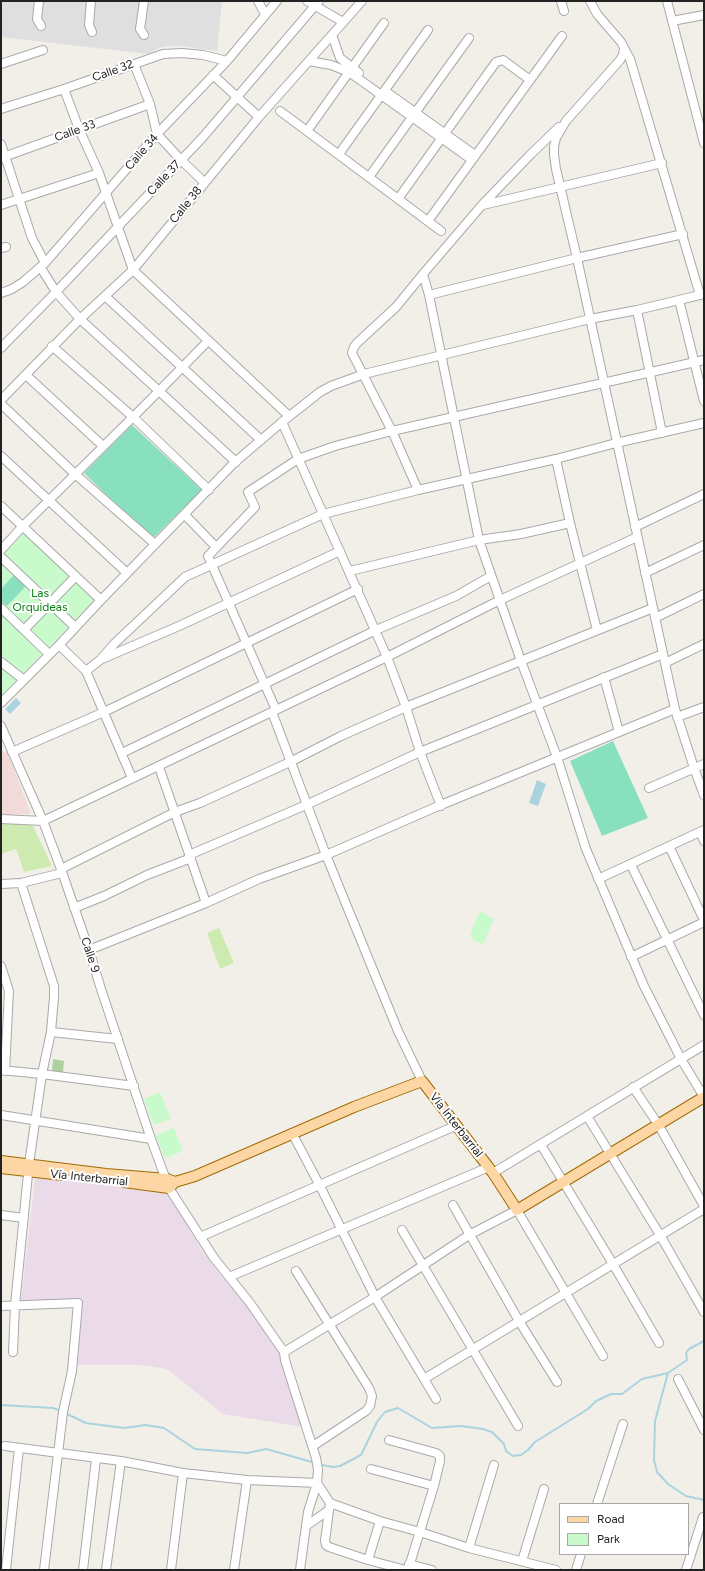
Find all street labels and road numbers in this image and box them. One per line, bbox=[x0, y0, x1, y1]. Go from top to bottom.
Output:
street label: Calle 32 bbox=[90, 57, 136, 85]
street label: Calle 33 bbox=[53, 117, 97, 145]
street label: Calle 34 bbox=[122, 131, 162, 173]
street label: Calle 37 bbox=[144, 158, 184, 198]
street label: Calle 38 bbox=[167, 184, 205, 226]
street label: Calle 9 bbox=[78, 935, 102, 975]
street label: Vía Interbarrial bbox=[426, 1090, 486, 1160]
street label: Vía Interbarrial bbox=[49, 1167, 129, 1189]

